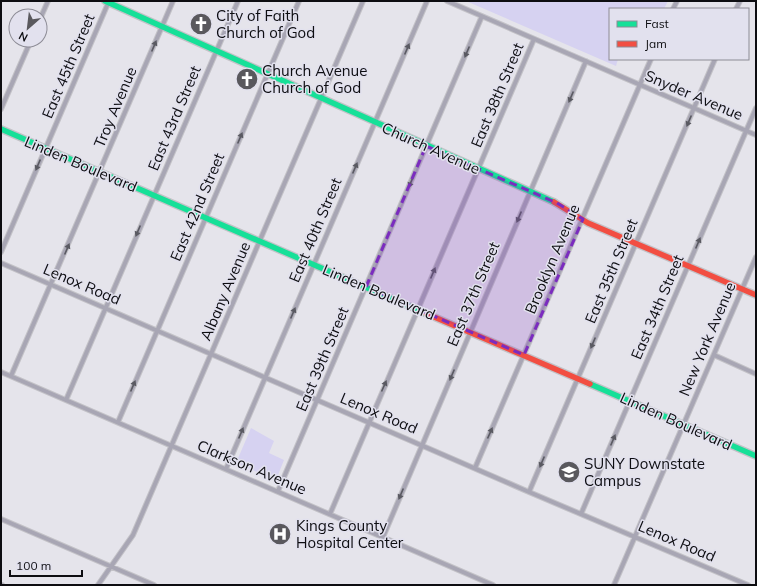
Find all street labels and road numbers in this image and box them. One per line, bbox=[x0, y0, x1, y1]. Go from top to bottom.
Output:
street label: East 45th Street bbox=[37, 11, 99, 121]
street label: East 38th Street bbox=[466, 40, 528, 150]
street label: East 43rd Street bbox=[143, 63, 205, 173]
street label: Troy Avenue bbox=[89, 64, 141, 150]
street label: Snyder Avenue bbox=[642, 66, 746, 124]
street label: Church Avenue bbox=[379, 118, 483, 178]
street label: Linden Boulevard bbox=[22, 132, 140, 196]
street label: East 42nd Street bbox=[166, 150, 228, 264]
street label: East 40th Street bbox=[284, 175, 346, 285]
street label: Brooklyn Avenue bbox=[520, 201, 584, 317]
street label: East 35th Street bbox=[580, 216, 642, 326]
street label: Albany Avenue bbox=[196, 239, 254, 343]
street label: East 37th Street bbox=[442, 239, 504, 349]
street label: East 34th Street bbox=[626, 252, 688, 362]
street label: Lenox Road bbox=[40, 259, 124, 309]
street label: Linden Boulevard bbox=[320, 260, 438, 324]
street label: New York Avenue bbox=[674, 279, 740, 399]
street label: East 39th Street bbox=[291, 304, 353, 414]
street label: Lenox Road bbox=[337, 388, 421, 438]
street label: Linden Boulevard bbox=[617, 388, 735, 454]
street label: Clarkson Avenue bbox=[195, 435, 309, 499]
street label: Lenox Road bbox=[635, 516, 719, 566]

